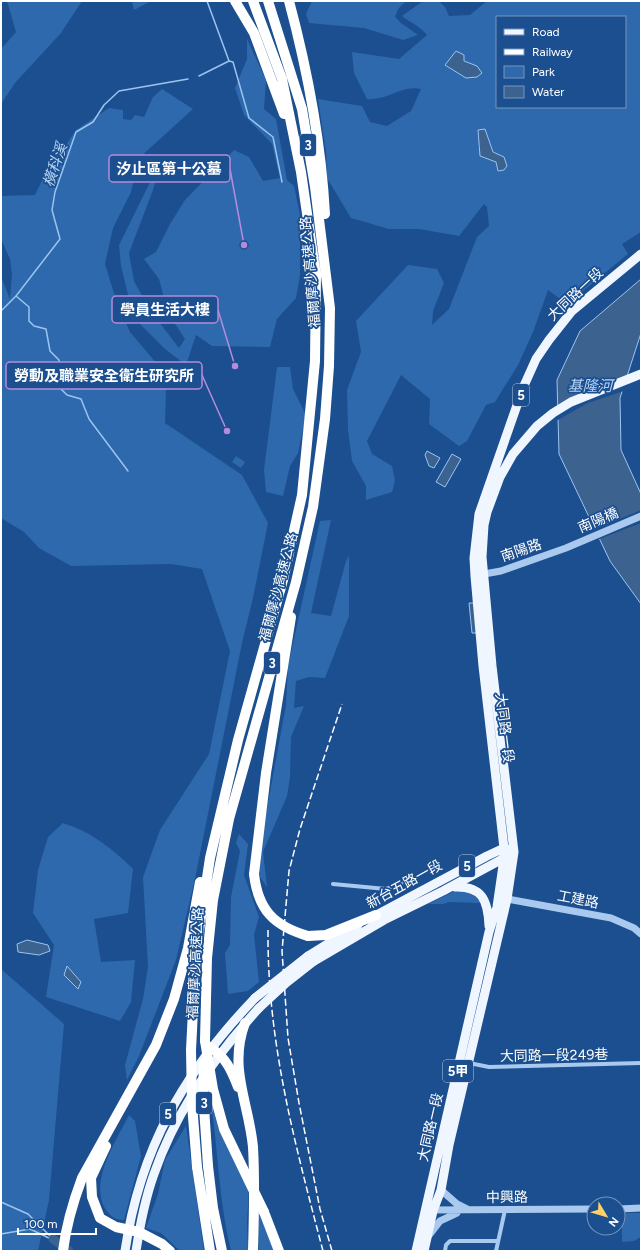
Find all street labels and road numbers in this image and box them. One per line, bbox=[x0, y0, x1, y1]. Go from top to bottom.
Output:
road number: 3 bbox=[300, 134, 316, 156]
street label: 福爾摩沙高速公路 bbox=[297, 215, 324, 328]
street label: 大同路一段 bbox=[544, 264, 607, 324]
road number: 5 bbox=[513, 384, 529, 406]
street label: 南陽橋 bbox=[576, 504, 621, 536]
street label: 福爾摩沙高速公路 bbox=[256, 531, 301, 643]
street label: 南陽路 bbox=[499, 536, 544, 565]
road number: 3 bbox=[264, 652, 280, 674]
street label: 大同路一段 bbox=[492, 692, 517, 764]
road number: 5 bbox=[459, 855, 475, 877]
street label: 新台五路一段 bbox=[363, 857, 445, 912]
street label: 工建路 bbox=[556, 887, 600, 912]
street label: 福爾摩沙高速公路 bbox=[184, 907, 207, 1019]
street label: 大同路一段249巷 bbox=[500, 1046, 608, 1065]
road number: 5甲 bbox=[443, 1060, 473, 1082]
street label: 大同路一段 bbox=[414, 1091, 447, 1163]
road number: 3 bbox=[196, 1092, 212, 1114]
road number: 5 bbox=[160, 1103, 176, 1125]
street label: 中興路 bbox=[486, 1189, 528, 1206]

